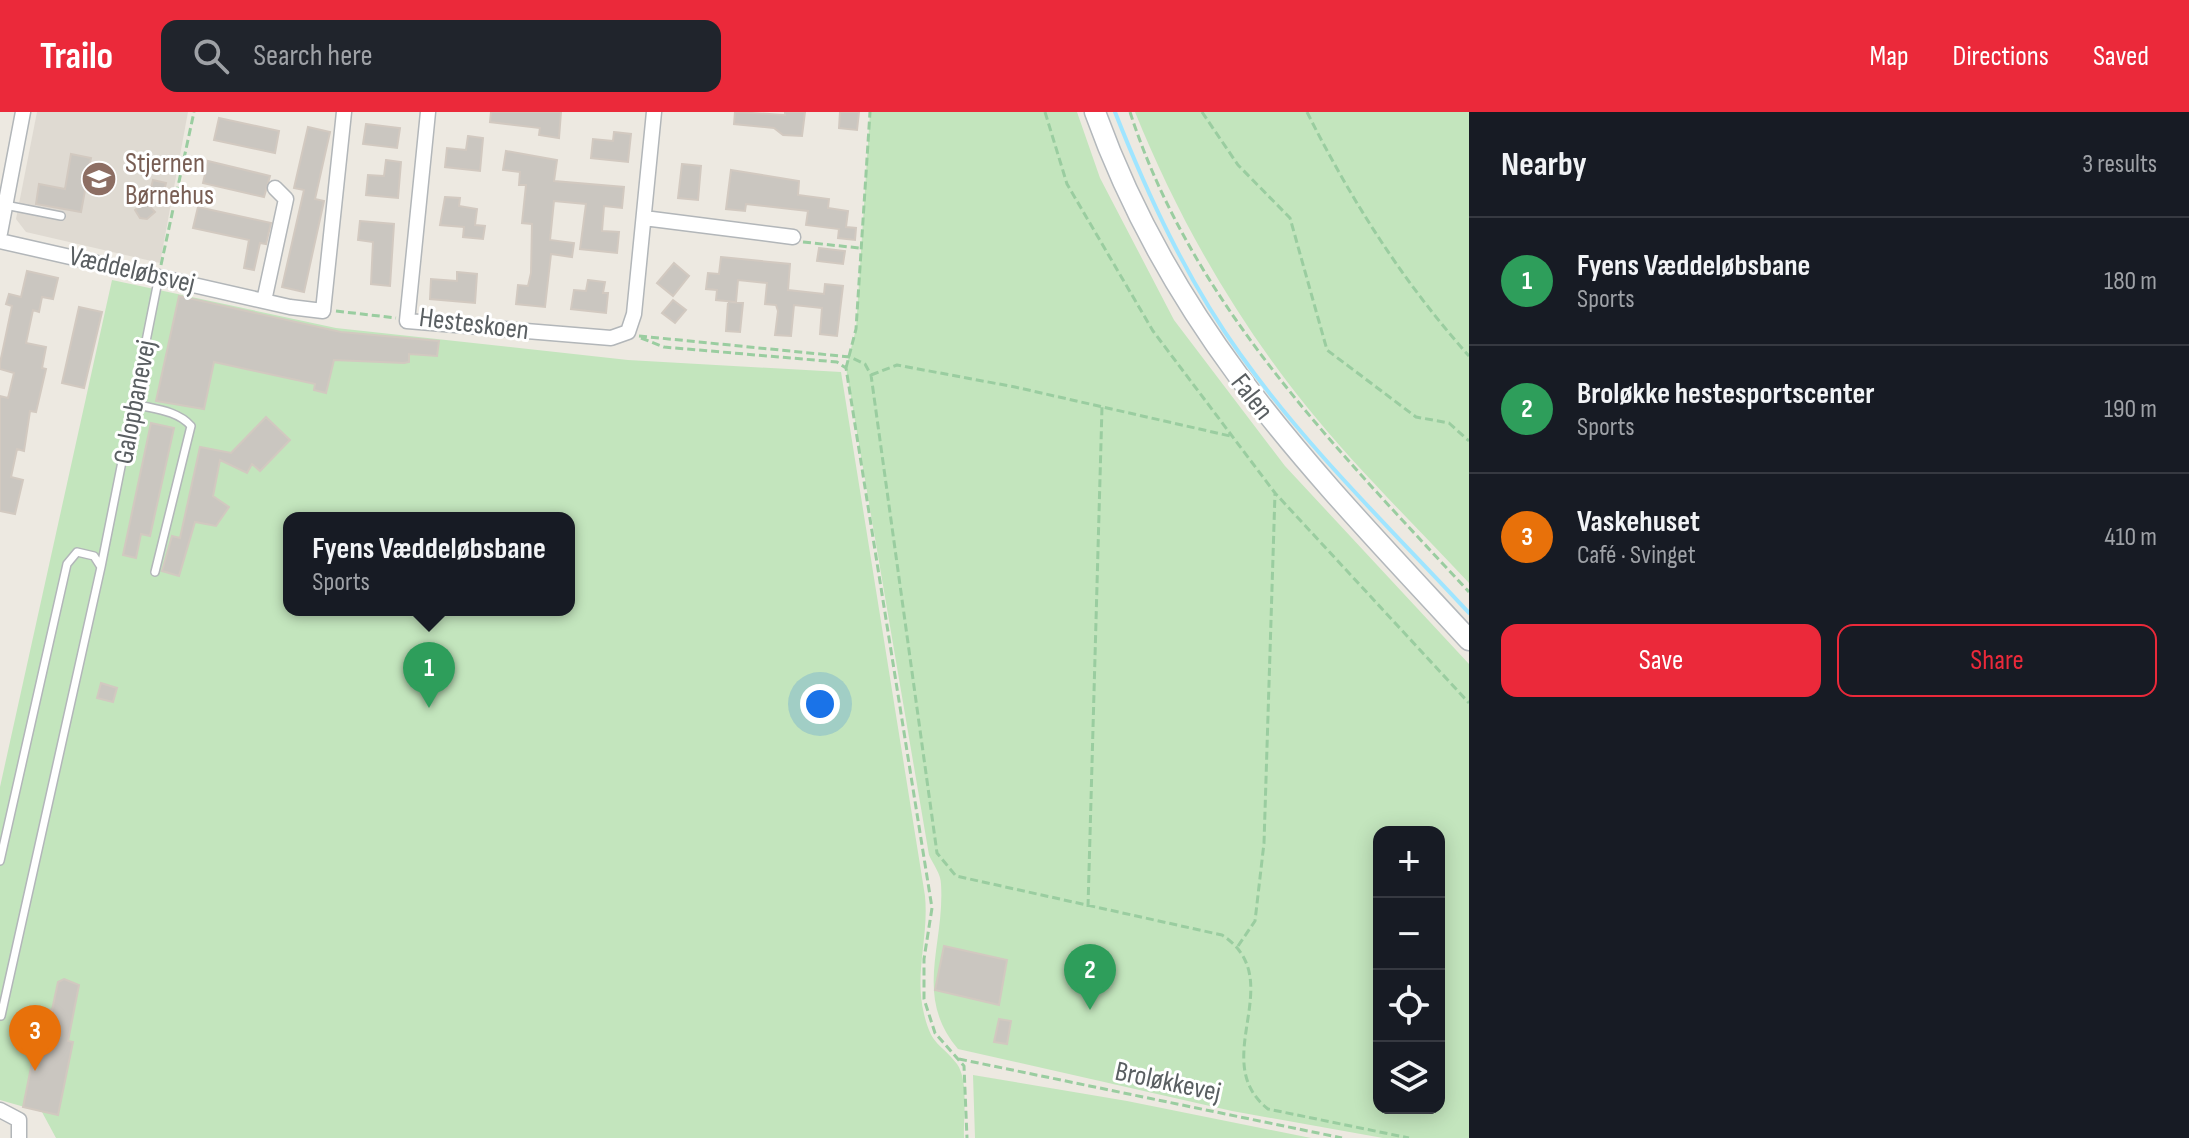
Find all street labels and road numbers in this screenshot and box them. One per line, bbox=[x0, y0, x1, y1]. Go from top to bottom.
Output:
street label: Væddeløbsvej bbox=[66, 239, 198, 301]
street label: Hesteskoen bbox=[417, 301, 531, 347]
street label: Galopbanevej bbox=[107, 337, 163, 467]
street label: Falen bbox=[1224, 367, 1280, 427]
street label: Broløkkevej bbox=[1112, 1055, 1224, 1109]

